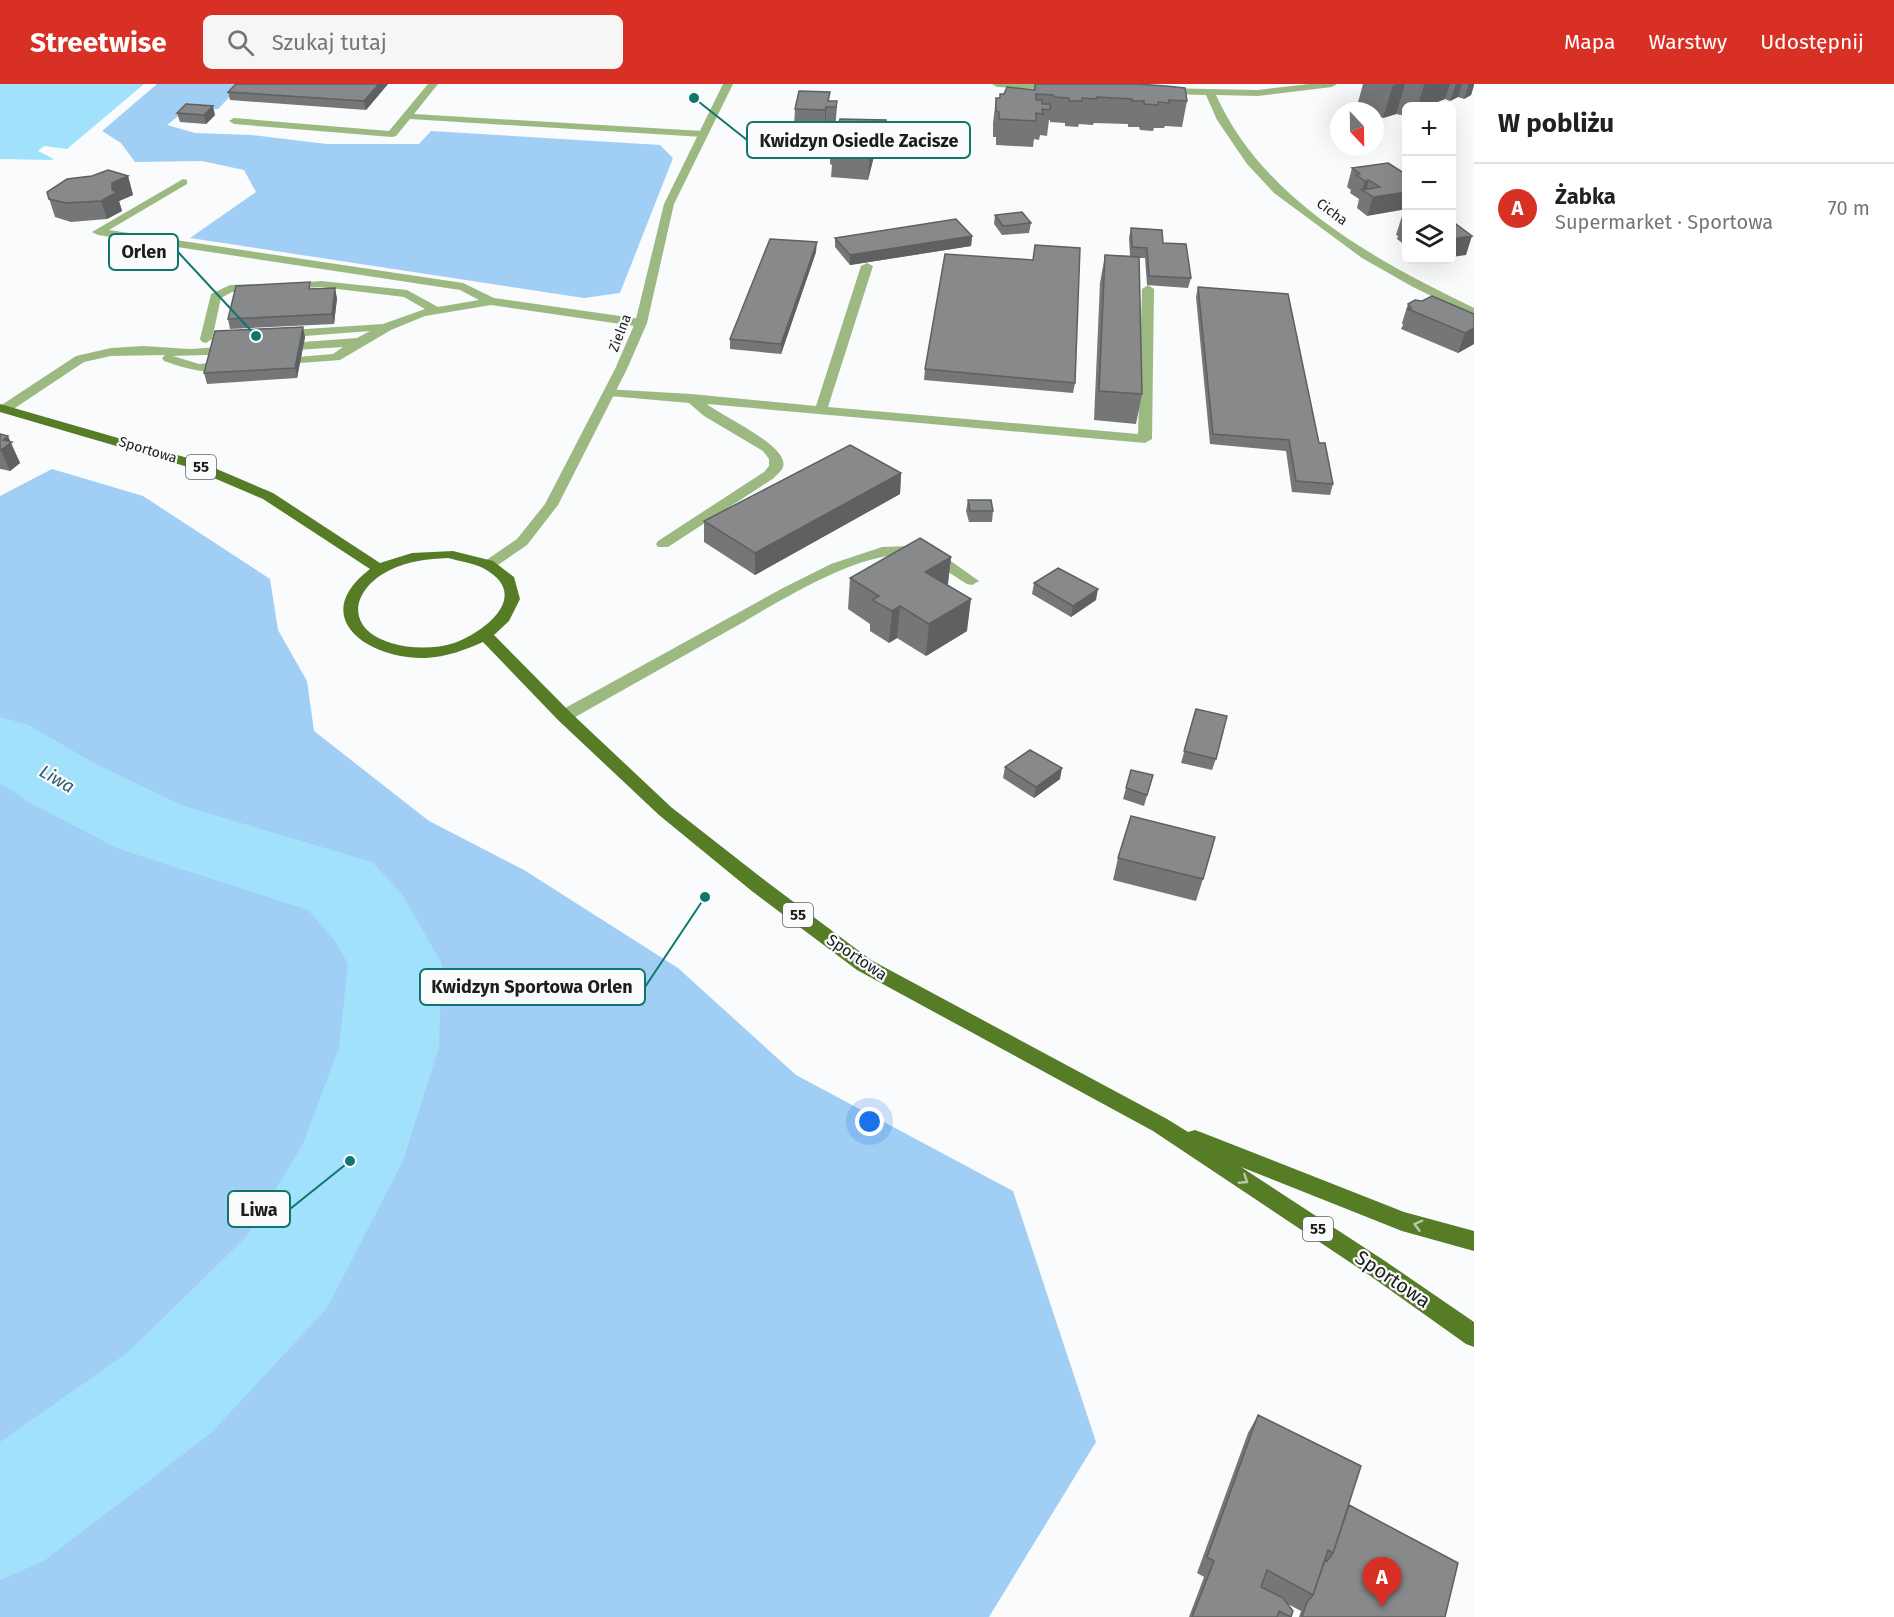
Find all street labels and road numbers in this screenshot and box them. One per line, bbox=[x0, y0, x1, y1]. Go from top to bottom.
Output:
street label: Cicha bbox=[1313, 195, 1351, 229]
street label: Zielna bbox=[605, 312, 635, 354]
street label: Sportowa bbox=[117, 433, 179, 467]
road number: 55 bbox=[186, 455, 216, 479]
road number: 55 bbox=[783, 903, 813, 927]
street label: Sportowa bbox=[823, 930, 891, 984]
road number: 55 bbox=[1303, 1217, 1333, 1241]
street label: Sportowa bbox=[1351, 1245, 1435, 1313]

